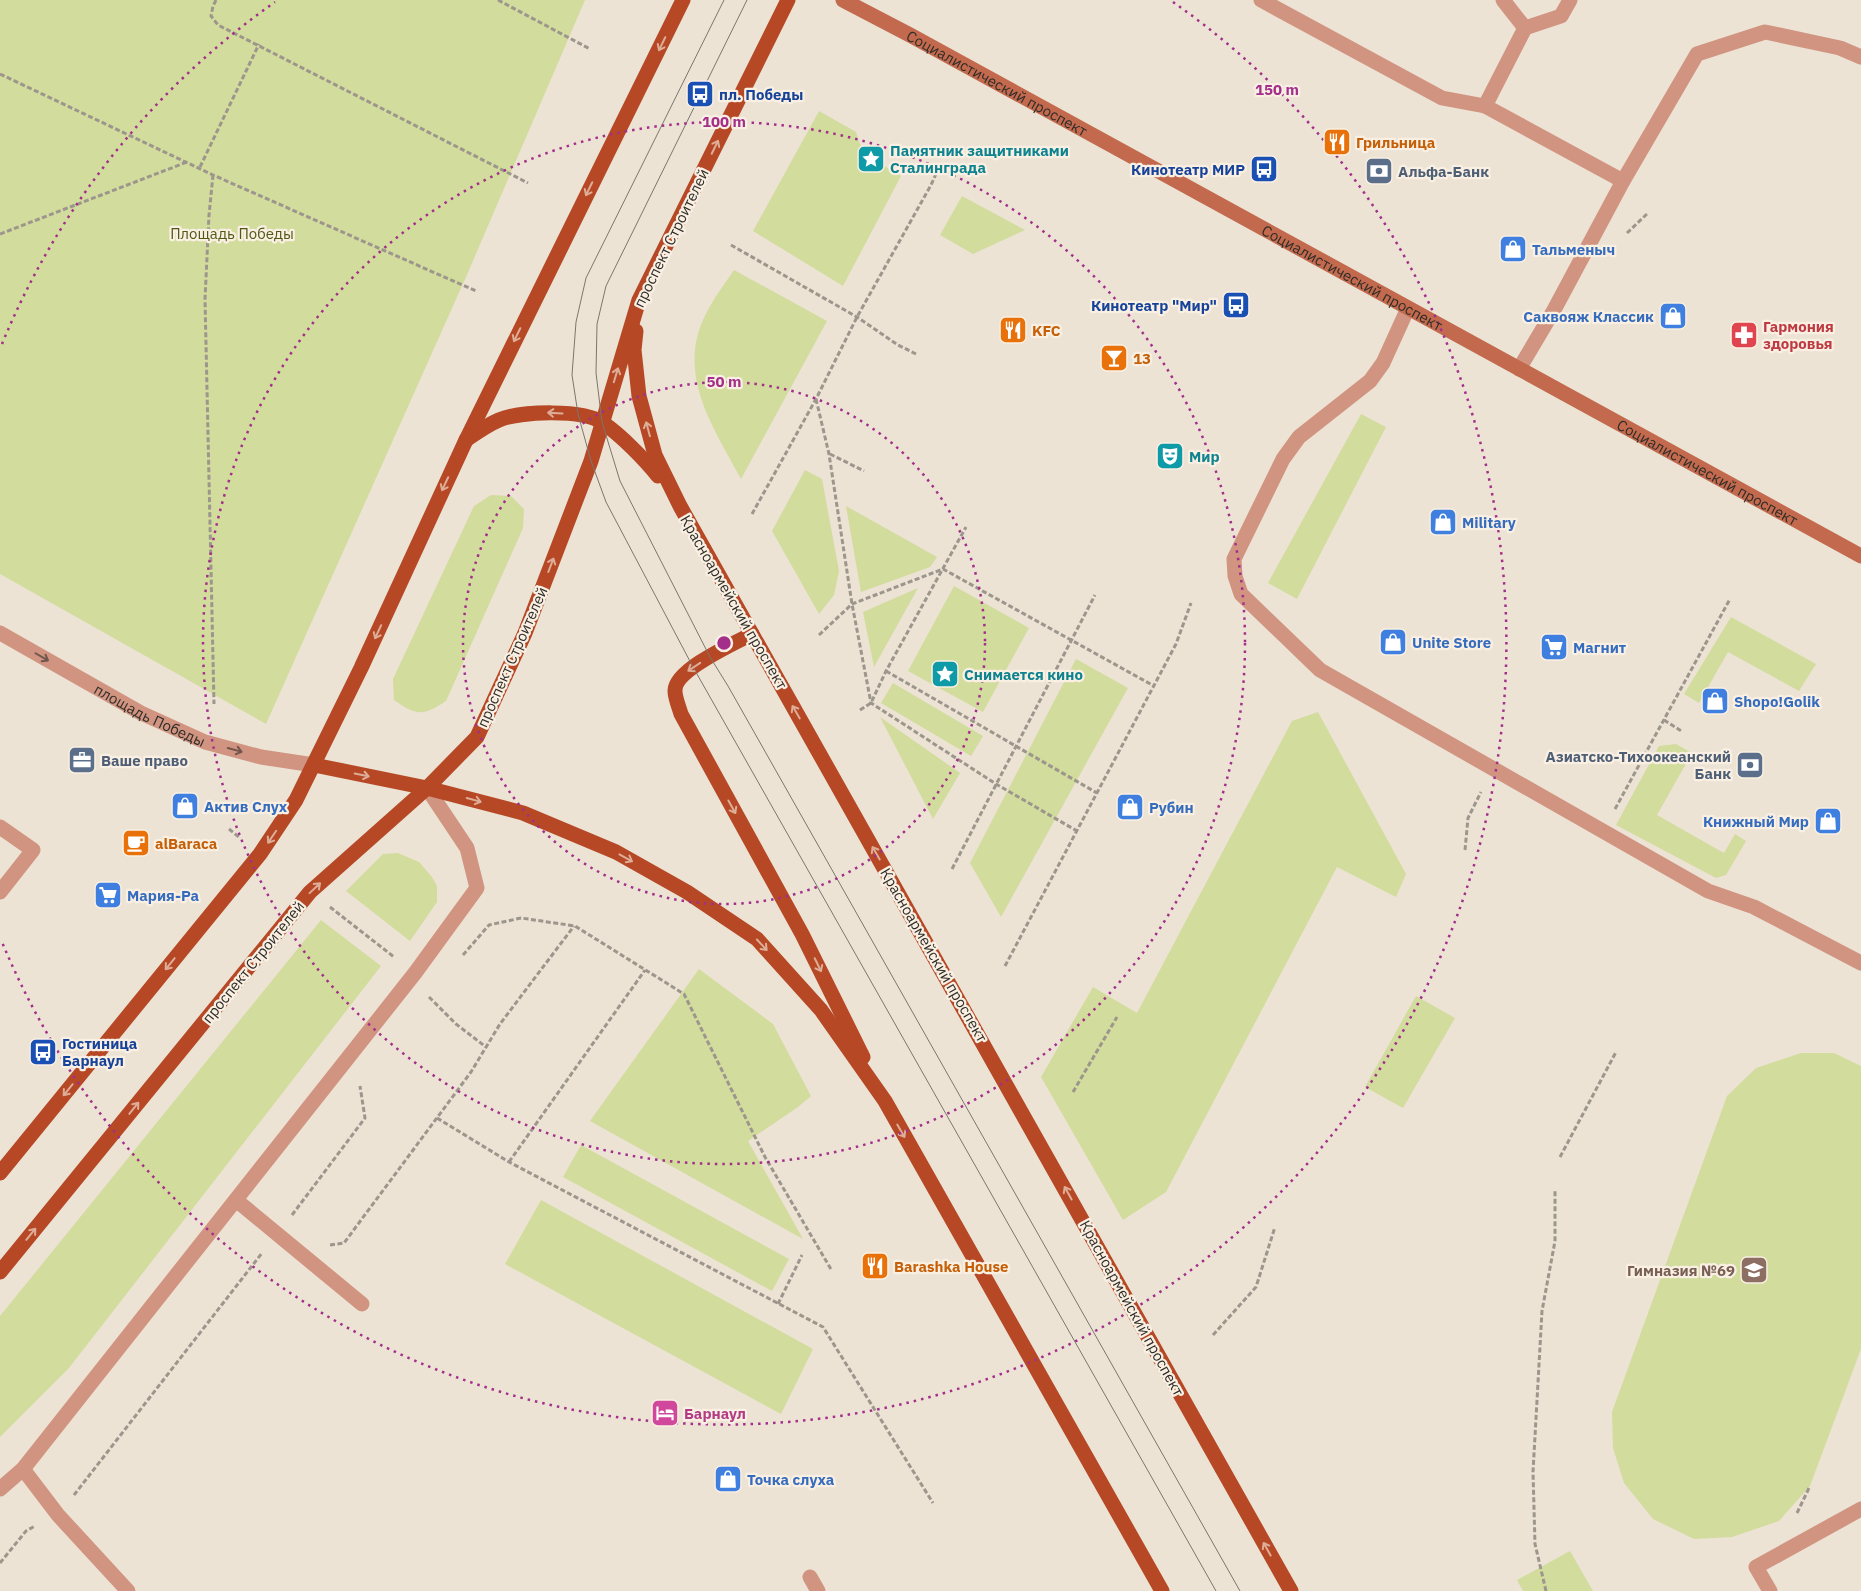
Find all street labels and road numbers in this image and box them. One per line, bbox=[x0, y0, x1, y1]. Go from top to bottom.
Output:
street label: Социалистический проспект bbox=[903, 26, 1091, 140]
street label: проспект Строителей bbox=[629, 166, 713, 310]
street label: Социалистический проспект bbox=[1259, 220, 1446, 335]
street label: Социалистический проспект bbox=[1614, 415, 1801, 529]
street label: Красноармейский проспект bbox=[676, 512, 792, 692]
street label: проспект Строителей bbox=[472, 584, 552, 730]
street label: площадь Победы bbox=[91, 679, 209, 751]
street label: Красноармейский проспект bbox=[876, 865, 992, 1045]
street label: проспект Строителей bbox=[198, 897, 308, 1027]
street label: Красноармейский проспект bbox=[1076, 1217, 1188, 1399]

